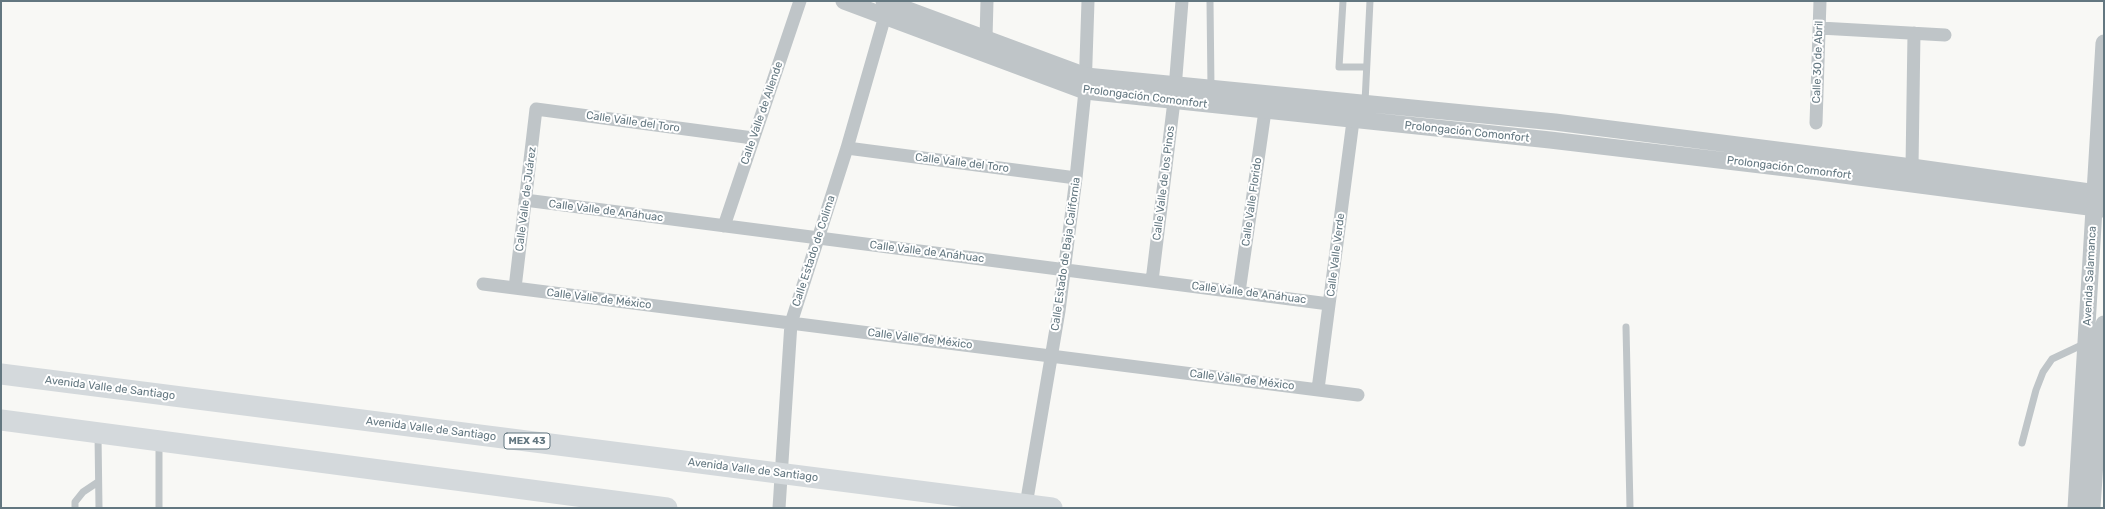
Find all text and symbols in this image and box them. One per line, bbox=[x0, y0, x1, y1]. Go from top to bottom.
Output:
street label: Calle 30 de Abril bbox=[1810, 20, 1826, 104]
street label: Calle Valle de Allende bbox=[738, 60, 786, 166]
street label: Prolongación Comonfort bbox=[1082, 83, 1208, 111]
street label: Calle Valle del Toro bbox=[585, 109, 681, 135]
street label: Prolongación Comonfort bbox=[1404, 119, 1530, 145]
street label: Calle Valle de los Pinos bbox=[1150, 125, 1178, 241]
street label: Calle Valle de Juárez bbox=[513, 146, 539, 252]
street label: Calle Valle del Toro bbox=[914, 151, 1010, 175]
street label: Prolongación Comonfort bbox=[1726, 154, 1852, 182]
street label: Calle Valle Florido bbox=[1239, 157, 1265, 247]
street label: Calle Estado de Baja California bbox=[1049, 176, 1083, 332]
street label: Calle Estado de Colima bbox=[790, 194, 838, 308]
street label: Calle Valle de Anáhuac bbox=[548, 197, 664, 225]
street label: Calle Valle Verde bbox=[1324, 212, 1348, 298]
street label: Avenida Salamanca bbox=[2081, 226, 2099, 326]
street label: Calle Valle de Anáhuac bbox=[869, 238, 985, 266]
street label: Calle Valle de Anáhuac bbox=[1191, 279, 1307, 307]
street label: Calle Valle de México bbox=[546, 286, 652, 312]
street label: Calle Valle de México bbox=[867, 326, 973, 352]
street label: Calle Valle de México bbox=[1189, 367, 1295, 393]
street label: Avenida Valle de Santiago bbox=[44, 373, 176, 403]
street label: Avenida Valle de Santiago bbox=[365, 414, 497, 444]
road number: MEX 43 bbox=[504, 433, 550, 449]
street label: Avenida Valle de Santiago bbox=[687, 455, 819, 485]

